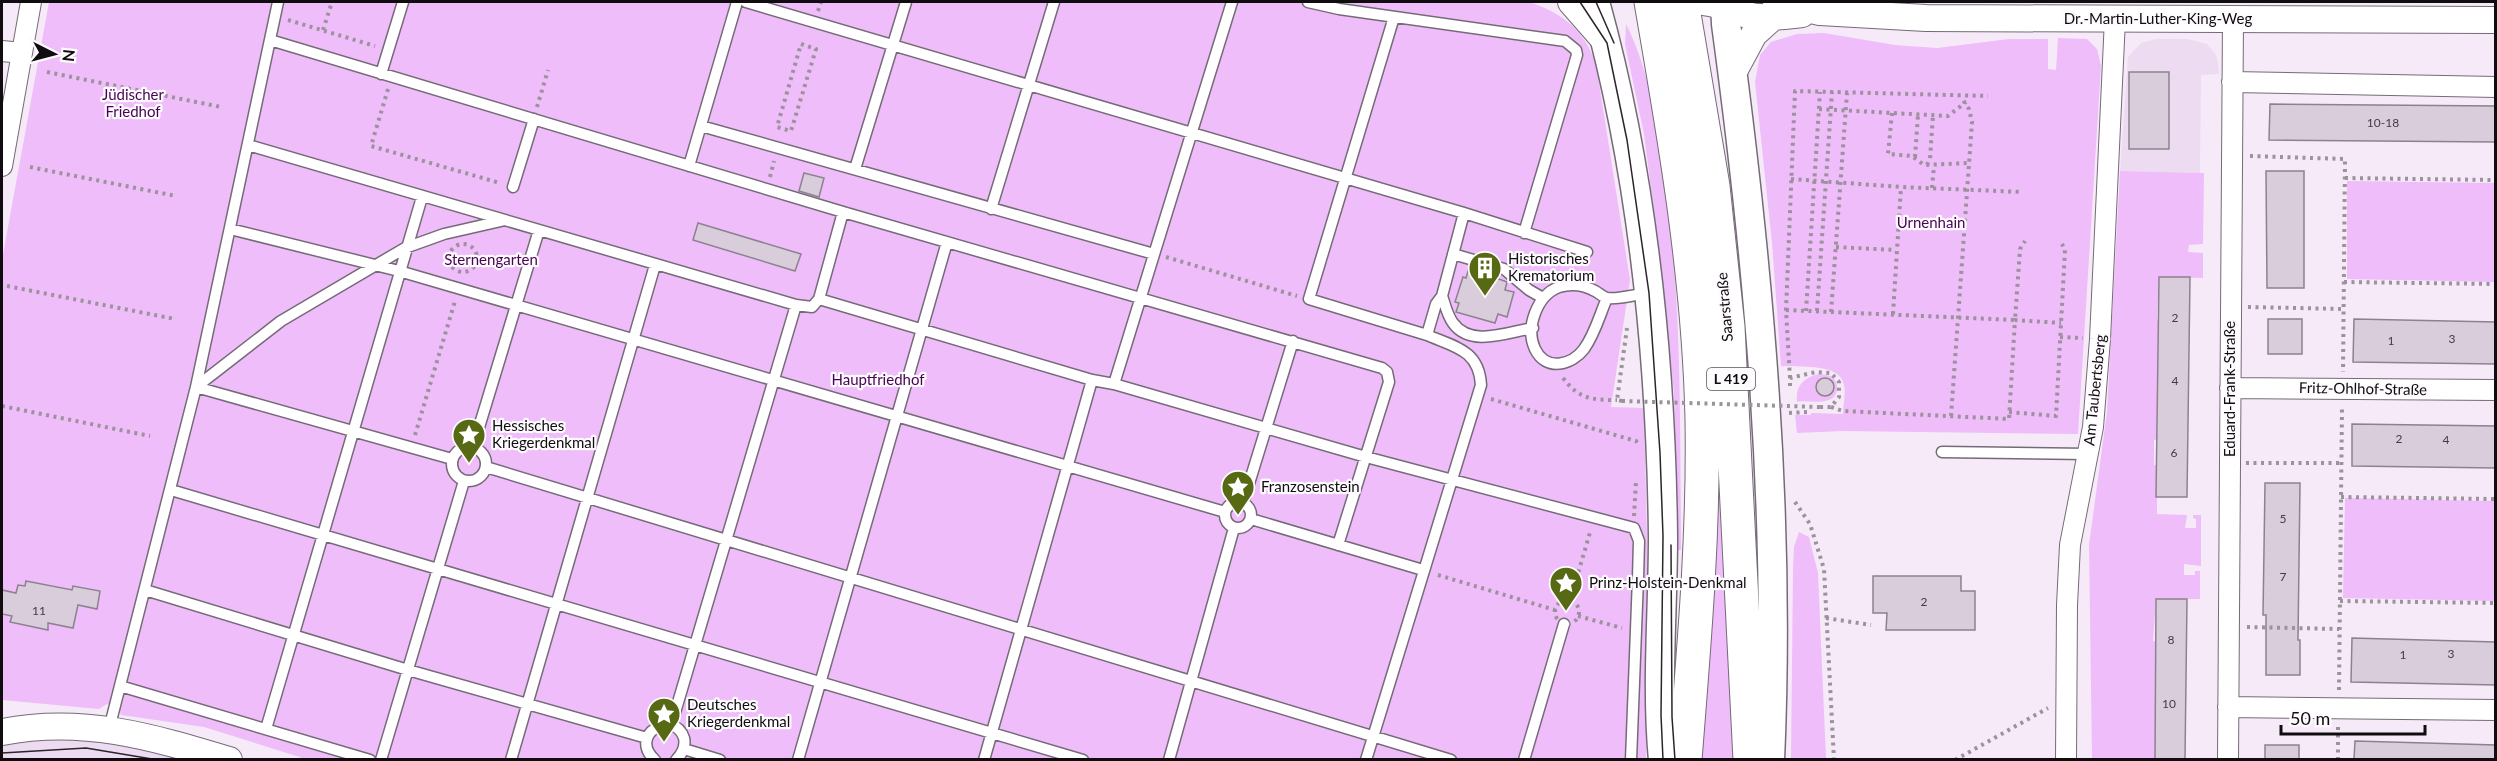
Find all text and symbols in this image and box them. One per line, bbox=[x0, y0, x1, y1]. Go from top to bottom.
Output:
street label: Dr.-Martin-Luther-King-Weg bbox=[2064, 9, 2252, 27]
north arrow bbox=[24, 24, 84, 84]
text: N bbox=[59, 48, 80, 63]
park label: Jüdischer Friedhof bbox=[102, 85, 164, 120]
house number: 10-18 bbox=[2367, 115, 2399, 130]
park label: Urnenhain bbox=[1897, 213, 1965, 231]
place label: Historisches Krematorium bbox=[1508, 249, 1594, 284]
park label: Sternengarten bbox=[444, 250, 538, 268]
building icon: Historisches Krematorium bbox=[1467, 250, 1503, 297]
street label: Saarstraße bbox=[1712, 272, 1736, 343]
house number: 2 bbox=[2172, 310, 2179, 325]
street label: Eduard-Frank-Straße bbox=[2220, 321, 2238, 457]
house number: 3 bbox=[2449, 331, 2456, 346]
street label: Am Taubertsberg bbox=[2079, 333, 2109, 446]
house number: 1 bbox=[2388, 333, 2395, 348]
road number: L 419 bbox=[1707, 368, 1755, 390]
park label: Hauptfriedhof bbox=[831, 370, 925, 388]
house number: 4 bbox=[2172, 373, 2179, 388]
street label: Fritz-Ohlhof-Straße bbox=[2299, 378, 2427, 398]
place label: Hessisches Kriegerdenkmal bbox=[492, 416, 595, 451]
place icon: Hessisches Kriegerdenkmal bbox=[451, 417, 487, 464]
house number: 2 bbox=[2396, 431, 2403, 446]
house number: 4 bbox=[2443, 432, 2450, 447]
house number: 6 bbox=[2171, 445, 2178, 460]
place icon: Franzosenstein bbox=[1220, 469, 1256, 516]
place label: Franzosenstein bbox=[1261, 477, 1360, 495]
house number: 5 bbox=[2280, 511, 2287, 526]
place icon: Prinz-Holstein-Denkmal bbox=[1548, 565, 1584, 612]
house number: 7 bbox=[2280, 569, 2287, 584]
place label: Prinz-Holstein-Denkmal bbox=[1589, 573, 1747, 591]
house number: 2 bbox=[1921, 594, 1928, 609]
house number: 11 bbox=[32, 603, 46, 618]
house number: 8 bbox=[2168, 632, 2175, 647]
house number: 3 bbox=[2448, 646, 2455, 661]
house number: 1 bbox=[2400, 647, 2407, 662]
place label: Deutsches Kriegerdenkmal bbox=[687, 695, 790, 730]
place icon: Deutsches Kriegerdenkmal bbox=[646, 696, 682, 743]
house number: 10 bbox=[2162, 696, 2176, 711]
scale bar bbox=[2281, 698, 2425, 736]
text: 50 m bbox=[2290, 707, 2330, 729]

